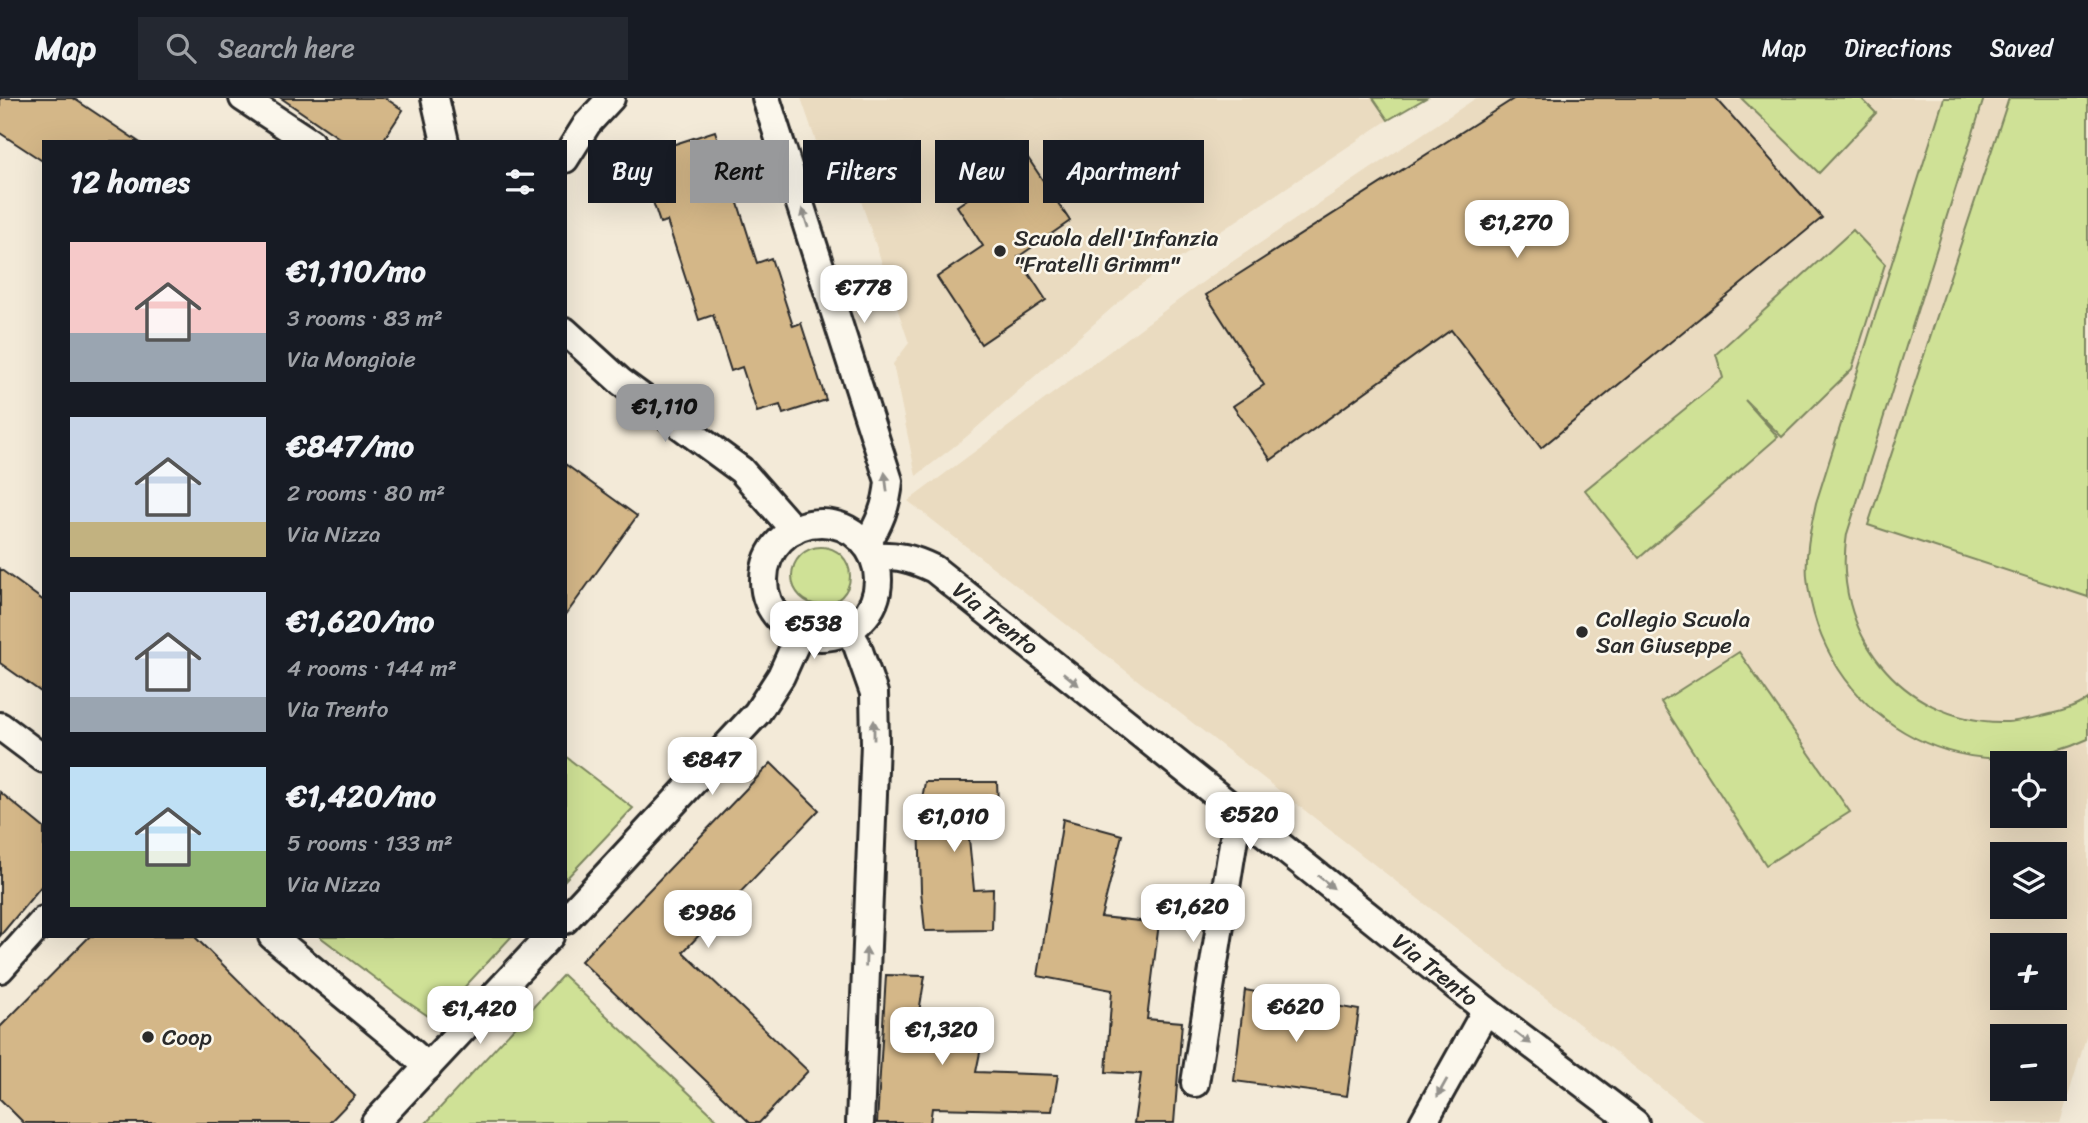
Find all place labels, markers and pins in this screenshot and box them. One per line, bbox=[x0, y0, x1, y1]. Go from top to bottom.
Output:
pin: €1,270 bbox=[1460, 200, 1574, 260]
place label: Scuola dell'Infanzia "Fratelli Grimm" bbox=[1014, 218, 1219, 285]
marker: Scuola dell'Infanzia "Fratelli Grimm" bbox=[992, 243, 1008, 259]
pin: €778 bbox=[823, 266, 905, 325]
pin: €1,110 bbox=[608, 384, 722, 444]
place label: Collegio Scuola San Giuseppe bbox=[1596, 599, 1750, 666]
pin: €538 bbox=[773, 602, 855, 661]
marker: Collegio Scuola San Giuseppe bbox=[1574, 624, 1590, 640]
pin: €847 bbox=[671, 738, 753, 797]
pin: €520 bbox=[1209, 792, 1291, 852]
pin: €1,010 bbox=[897, 794, 1011, 854]
pin: €1,620 bbox=[1136, 884, 1250, 944]
pin: €986 bbox=[667, 890, 749, 950]
pin: €620 bbox=[1255, 984, 1337, 1044]
pin: €1,420 bbox=[423, 986, 537, 1046]
pin: €1,320 bbox=[885, 1007, 999, 1067]
place label: Coop bbox=[162, 1017, 212, 1058]
marker: Coop bbox=[140, 1029, 156, 1045]

